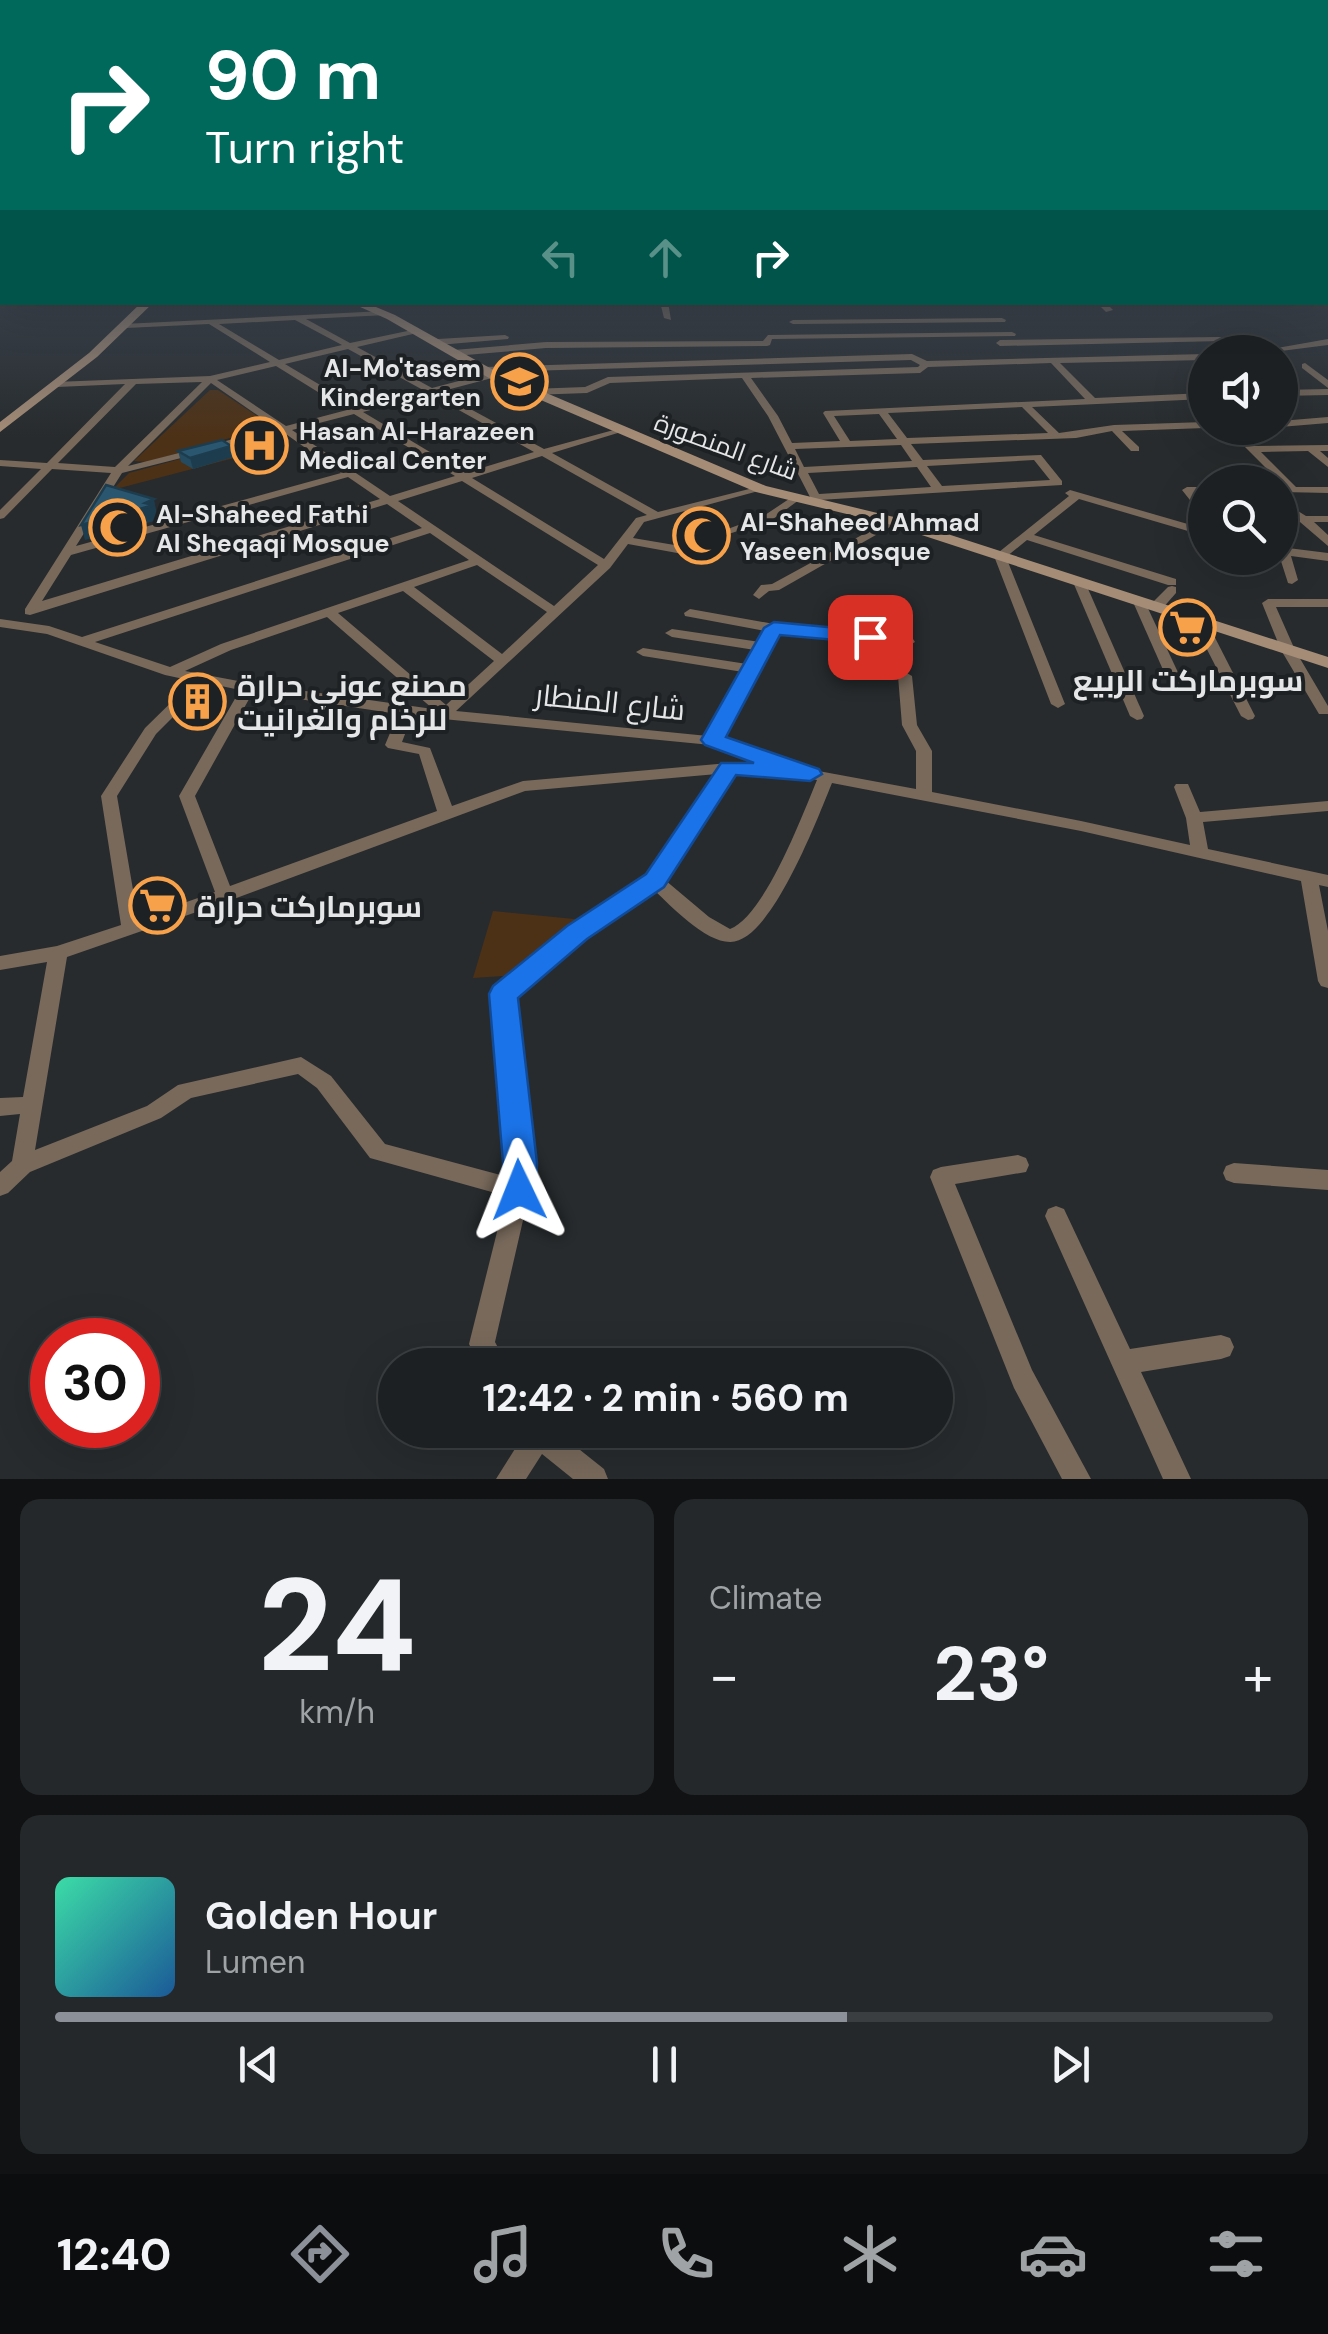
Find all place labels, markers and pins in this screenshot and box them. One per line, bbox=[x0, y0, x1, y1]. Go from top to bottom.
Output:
place label: Al-Mo'tasem Kindergarten bbox=[320, 352, 481, 414]
school or university icon: Al-Mo'tasem Kindergarten bbox=[490, 352, 550, 412]
hospital icon: Hasan Al-Harazeen Medical Center bbox=[230, 415, 290, 475]
place label: Hasan Al-Harazeen Medical Center bbox=[299, 415, 535, 477]
mosque icon: Al-Shaheed Fathi Al Sheqaqi Mosque bbox=[87, 498, 147, 558]
place label: Al-Shaheed Fathi Al Sheqaqi Mosque bbox=[156, 498, 390, 560]
mosque icon: Al-Shaheed Ahmad Yaseen Mosque bbox=[671, 506, 731, 566]
place label: Al-Shaheed Ahmad Yaseen Mosque bbox=[740, 506, 980, 568]
pin bbox=[828, 595, 913, 680]
supermarket icon: سوبرماركت الربيع bbox=[1158, 597, 1218, 657]
place label: سوبرماركت الربيع bbox=[1073, 661, 1303, 701]
place label: مصنع عوني حرارة للرخام والغرانيت bbox=[237, 666, 467, 740]
building icon: مصنع عوني حرارة للرخام والغرانيت bbox=[168, 672, 228, 732]
supermarket icon: سوبرماركت حرارة bbox=[128, 876, 188, 936]
place label: سوبرماركت حرارة bbox=[197, 887, 422, 926]

